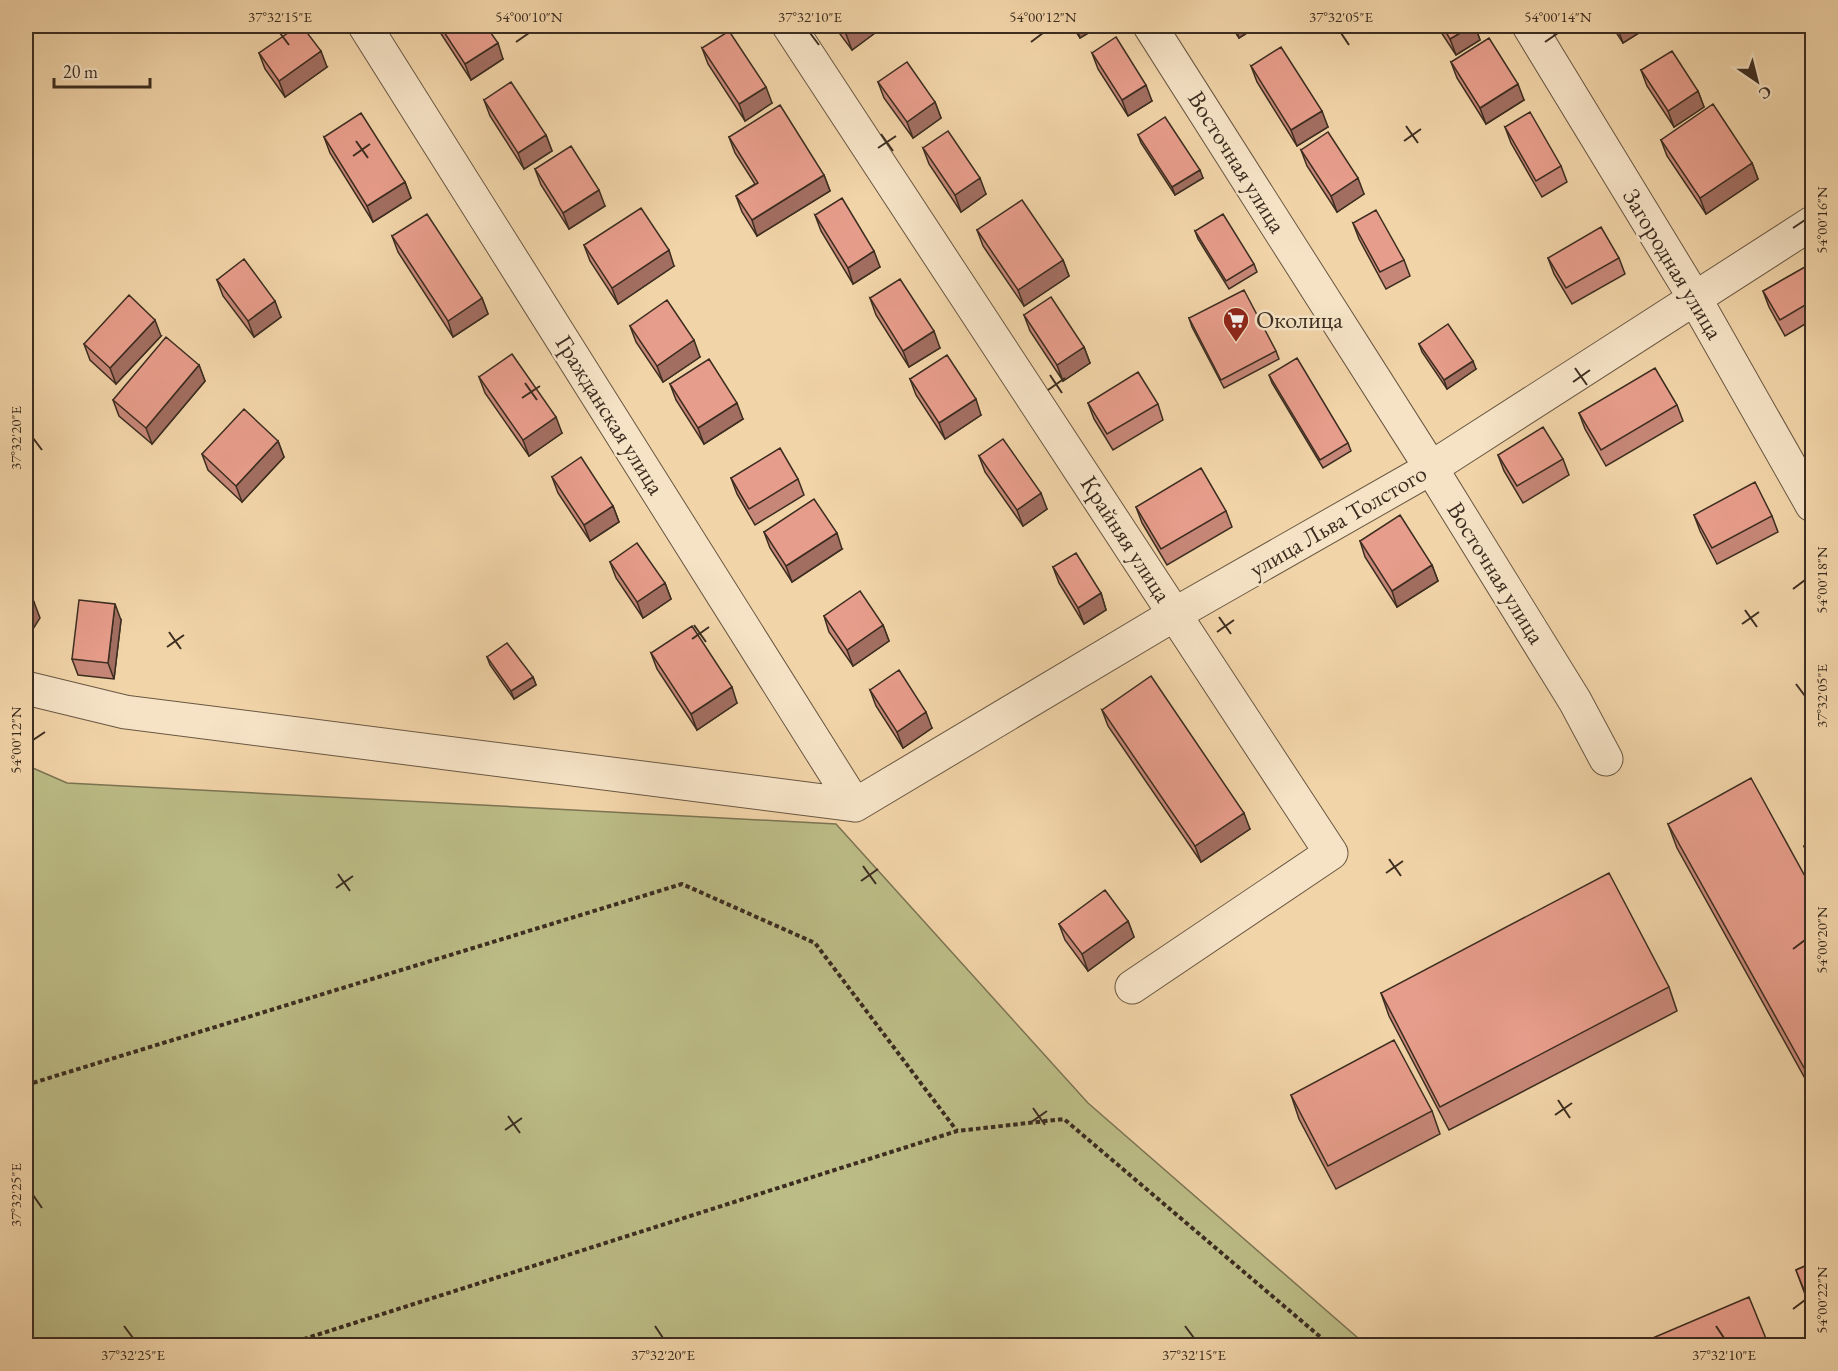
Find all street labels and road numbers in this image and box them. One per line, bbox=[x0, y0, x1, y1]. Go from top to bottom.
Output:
street label: Восточная улица bbox=[1181, 85, 1294, 239]
street label: Загородная улица bbox=[1616, 183, 1731, 345]
street label: Гражданская улица bbox=[549, 329, 672, 501]
street label: улица Льва Толстого bbox=[1243, 457, 1432, 584]
street label: Крайняя улица bbox=[1074, 470, 1179, 608]
street label: Восточная улица bbox=[1440, 496, 1553, 650]

